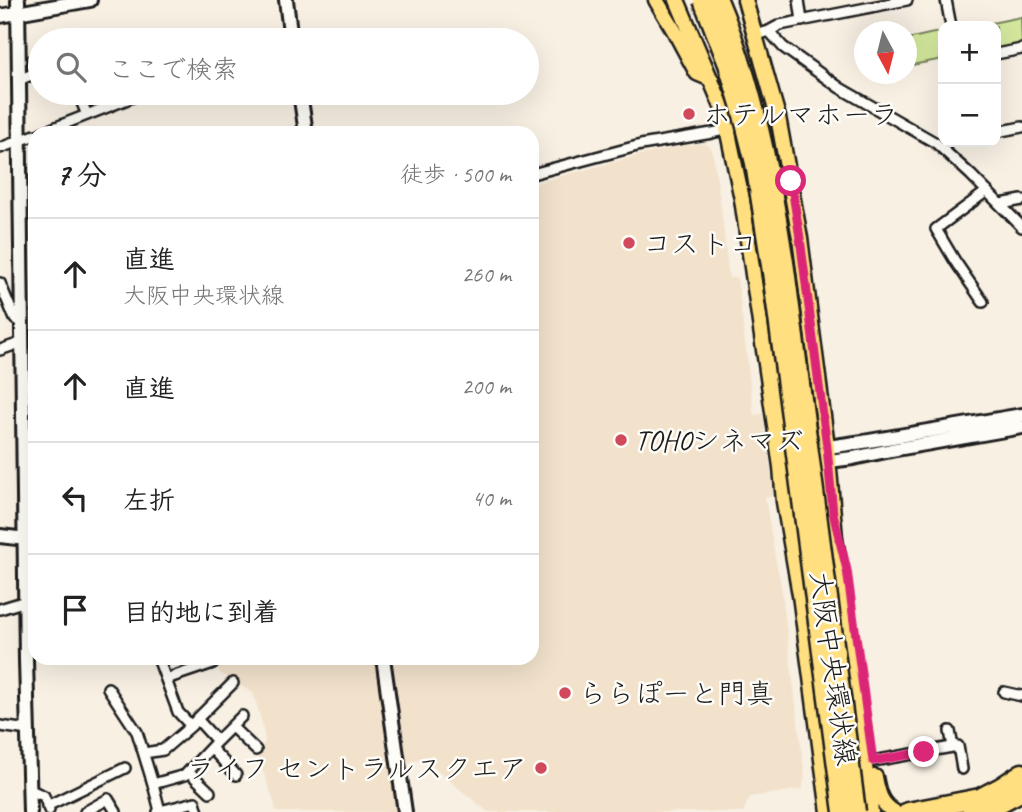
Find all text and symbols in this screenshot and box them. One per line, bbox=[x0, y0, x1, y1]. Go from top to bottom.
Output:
north arrow bbox=[854, 21, 917, 84]
map controls bbox=[938, 21, 1001, 147]
button: + bbox=[938, 21, 1001, 84]
search box bbox=[28, 28, 539, 105]
icon: search bbox=[52, 48, 90, 86]
text: ここで検索 bbox=[108, 53, 238, 86]
button: − bbox=[938, 84, 1001, 147]
place label: ホテルマホーラ bbox=[703, 97, 898, 132]
marker: ホテルマホーラ bbox=[681, 106, 697, 122]
text: 7 分 bbox=[56, 156, 107, 194]
text: 徒歩 · 500 m bbox=[400, 160, 511, 189]
route start bbox=[775, 165, 806, 196]
place label: コストコ bbox=[643, 226, 757, 261]
marker: コストコ bbox=[621, 235, 637, 251]
text: 直進 bbox=[123, 243, 175, 276]
icon: ahead bbox=[56, 255, 94, 293]
text: 260 m bbox=[462, 260, 511, 289]
text: 大阪中央環状線 bbox=[123, 281, 284, 310]
icon: ahead bbox=[56, 367, 94, 405]
text: 直進 bbox=[123, 372, 175, 405]
text: 200 m bbox=[462, 372, 511, 401]
place label: TOHOシネマズ bbox=[635, 423, 803, 458]
marker: TOHOシネマズ bbox=[613, 432, 629, 448]
icon: left bbox=[56, 479, 94, 517]
text: 左折 bbox=[123, 484, 175, 517]
text: 40 m bbox=[472, 484, 511, 513]
street label: 大阪中央環状線 bbox=[803, 569, 864, 768]
icon: arrive bbox=[56, 591, 94, 629]
text: 目的地に到着 bbox=[123, 596, 279, 629]
place label: ららぽーと門真 bbox=[579, 676, 774, 711]
marker: ららぽーと門真 bbox=[557, 685, 573, 701]
route end bbox=[908, 736, 939, 767]
place label: ライフ セントラルスクエア bbox=[186, 751, 527, 786]
marker: ライフ セントラルスクエア bbox=[533, 760, 549, 776]

